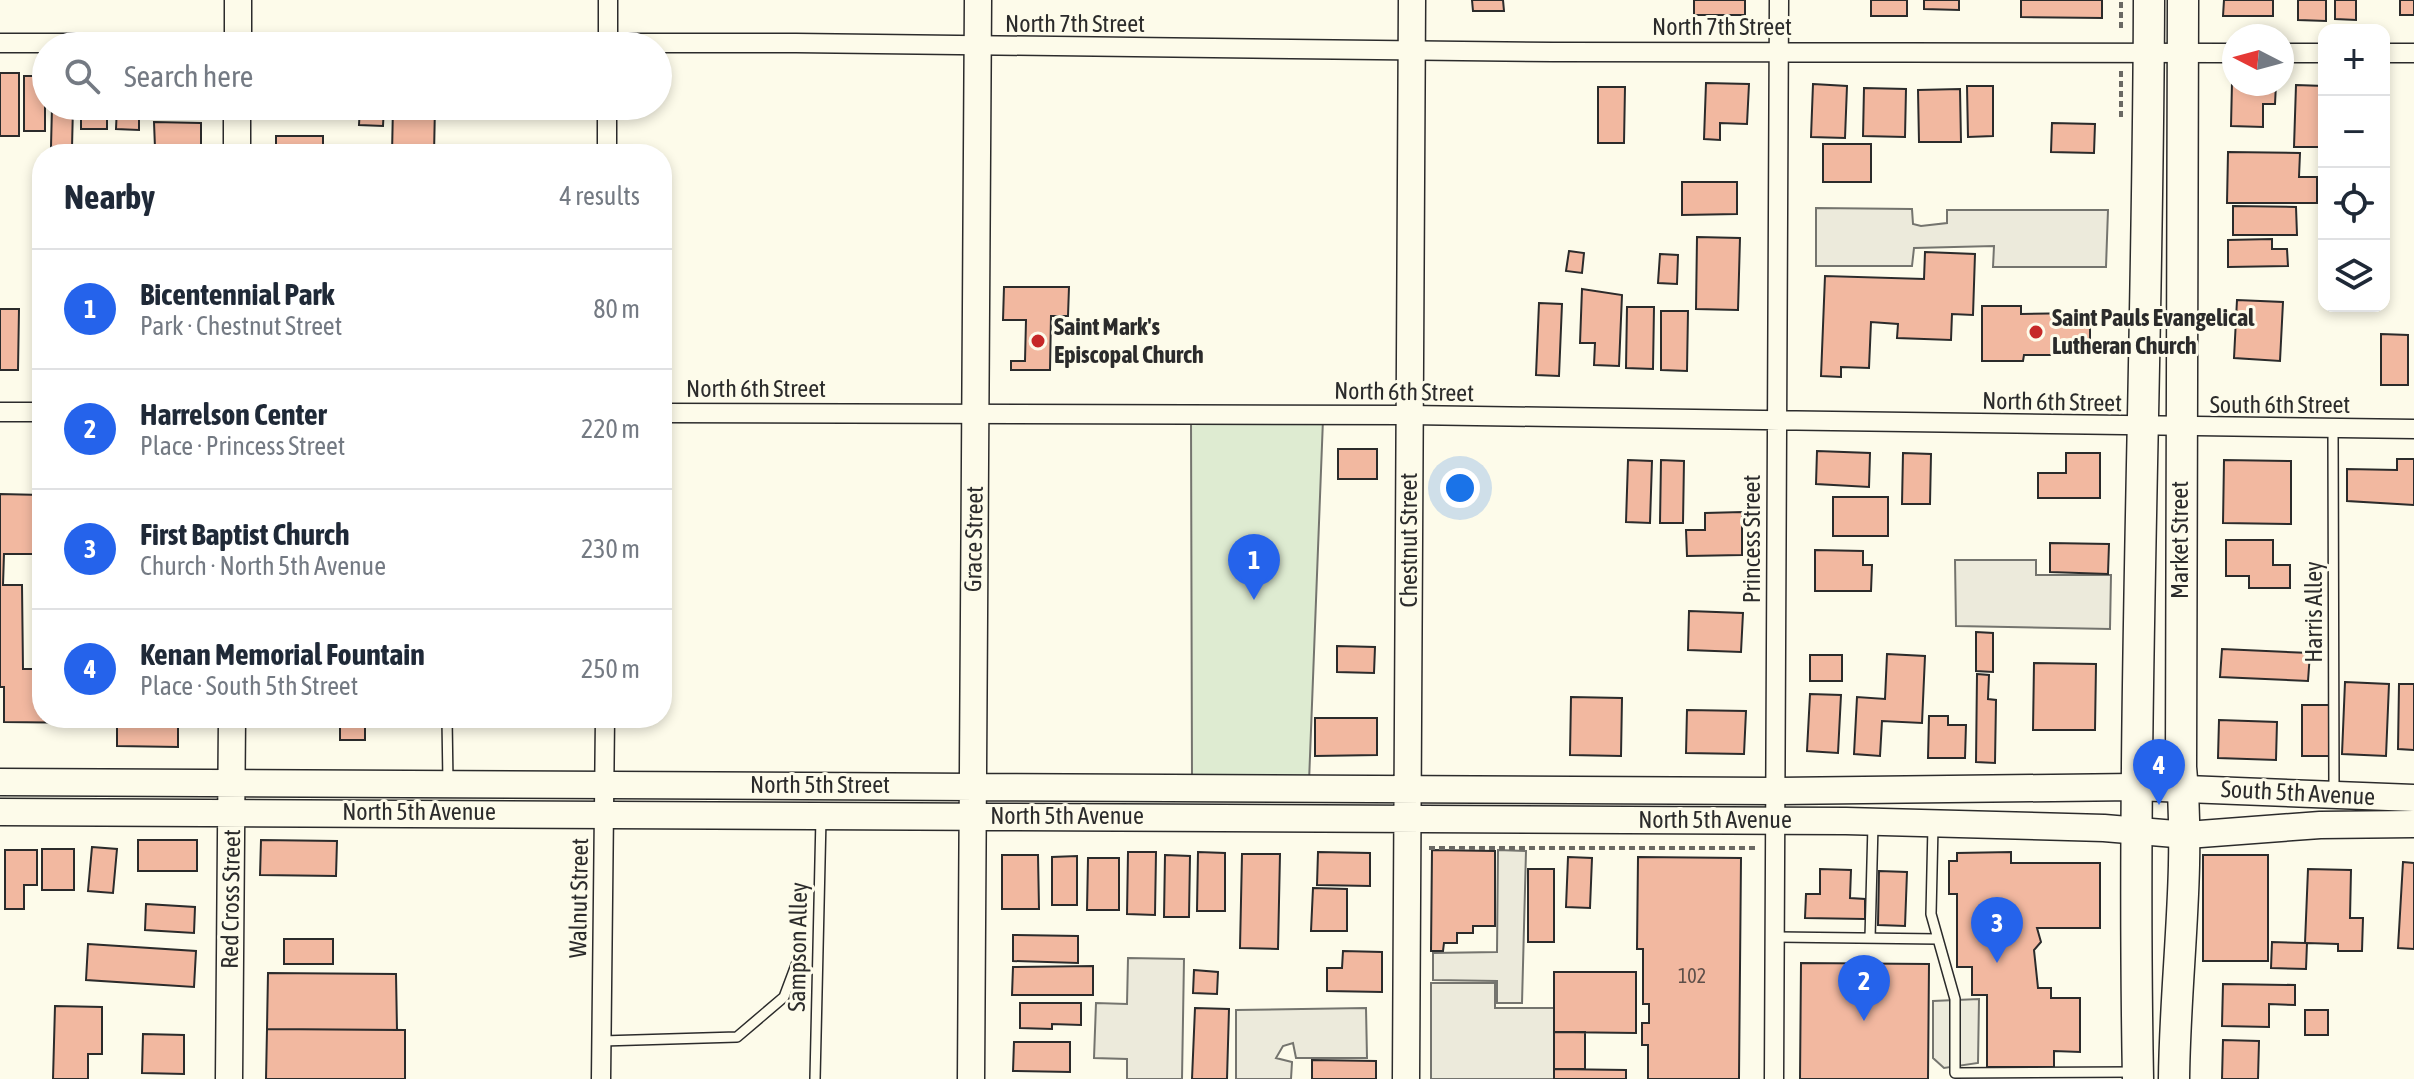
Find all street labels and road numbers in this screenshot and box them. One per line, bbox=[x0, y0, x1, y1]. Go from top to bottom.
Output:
street label: North 7th Street bbox=[1005, 10, 1145, 37]
street label: North 7th Street bbox=[1652, 13, 1792, 40]
street label: North 6th Street bbox=[686, 375, 826, 402]
street label: North 6th Street bbox=[1334, 377, 1474, 406]
street label: North 6th Street bbox=[1982, 387, 2122, 416]
street label: South 6th Street bbox=[2210, 391, 2350, 418]
street label: Chestnut Street bbox=[1395, 473, 1422, 607]
street label: Princess Street bbox=[1738, 475, 1765, 603]
street label: Market Street bbox=[2166, 481, 2193, 599]
street label: Grace Street bbox=[959, 486, 988, 592]
street label: Harris Alley bbox=[2300, 561, 2327, 663]
street label: North 5th Street bbox=[750, 771, 890, 798]
street label: South 5th Avenue bbox=[2220, 775, 2376, 810]
street label: North 5th Avenue bbox=[342, 798, 496, 825]
street label: North 5th Avenue bbox=[990, 802, 1144, 829]
street label: North 5th Avenue bbox=[1638, 806, 1792, 833]
street label: Red Cross Street bbox=[216, 829, 245, 969]
street label: Walnut Street bbox=[564, 838, 593, 958]
street label: Sampson Alley bbox=[783, 882, 812, 1012]

